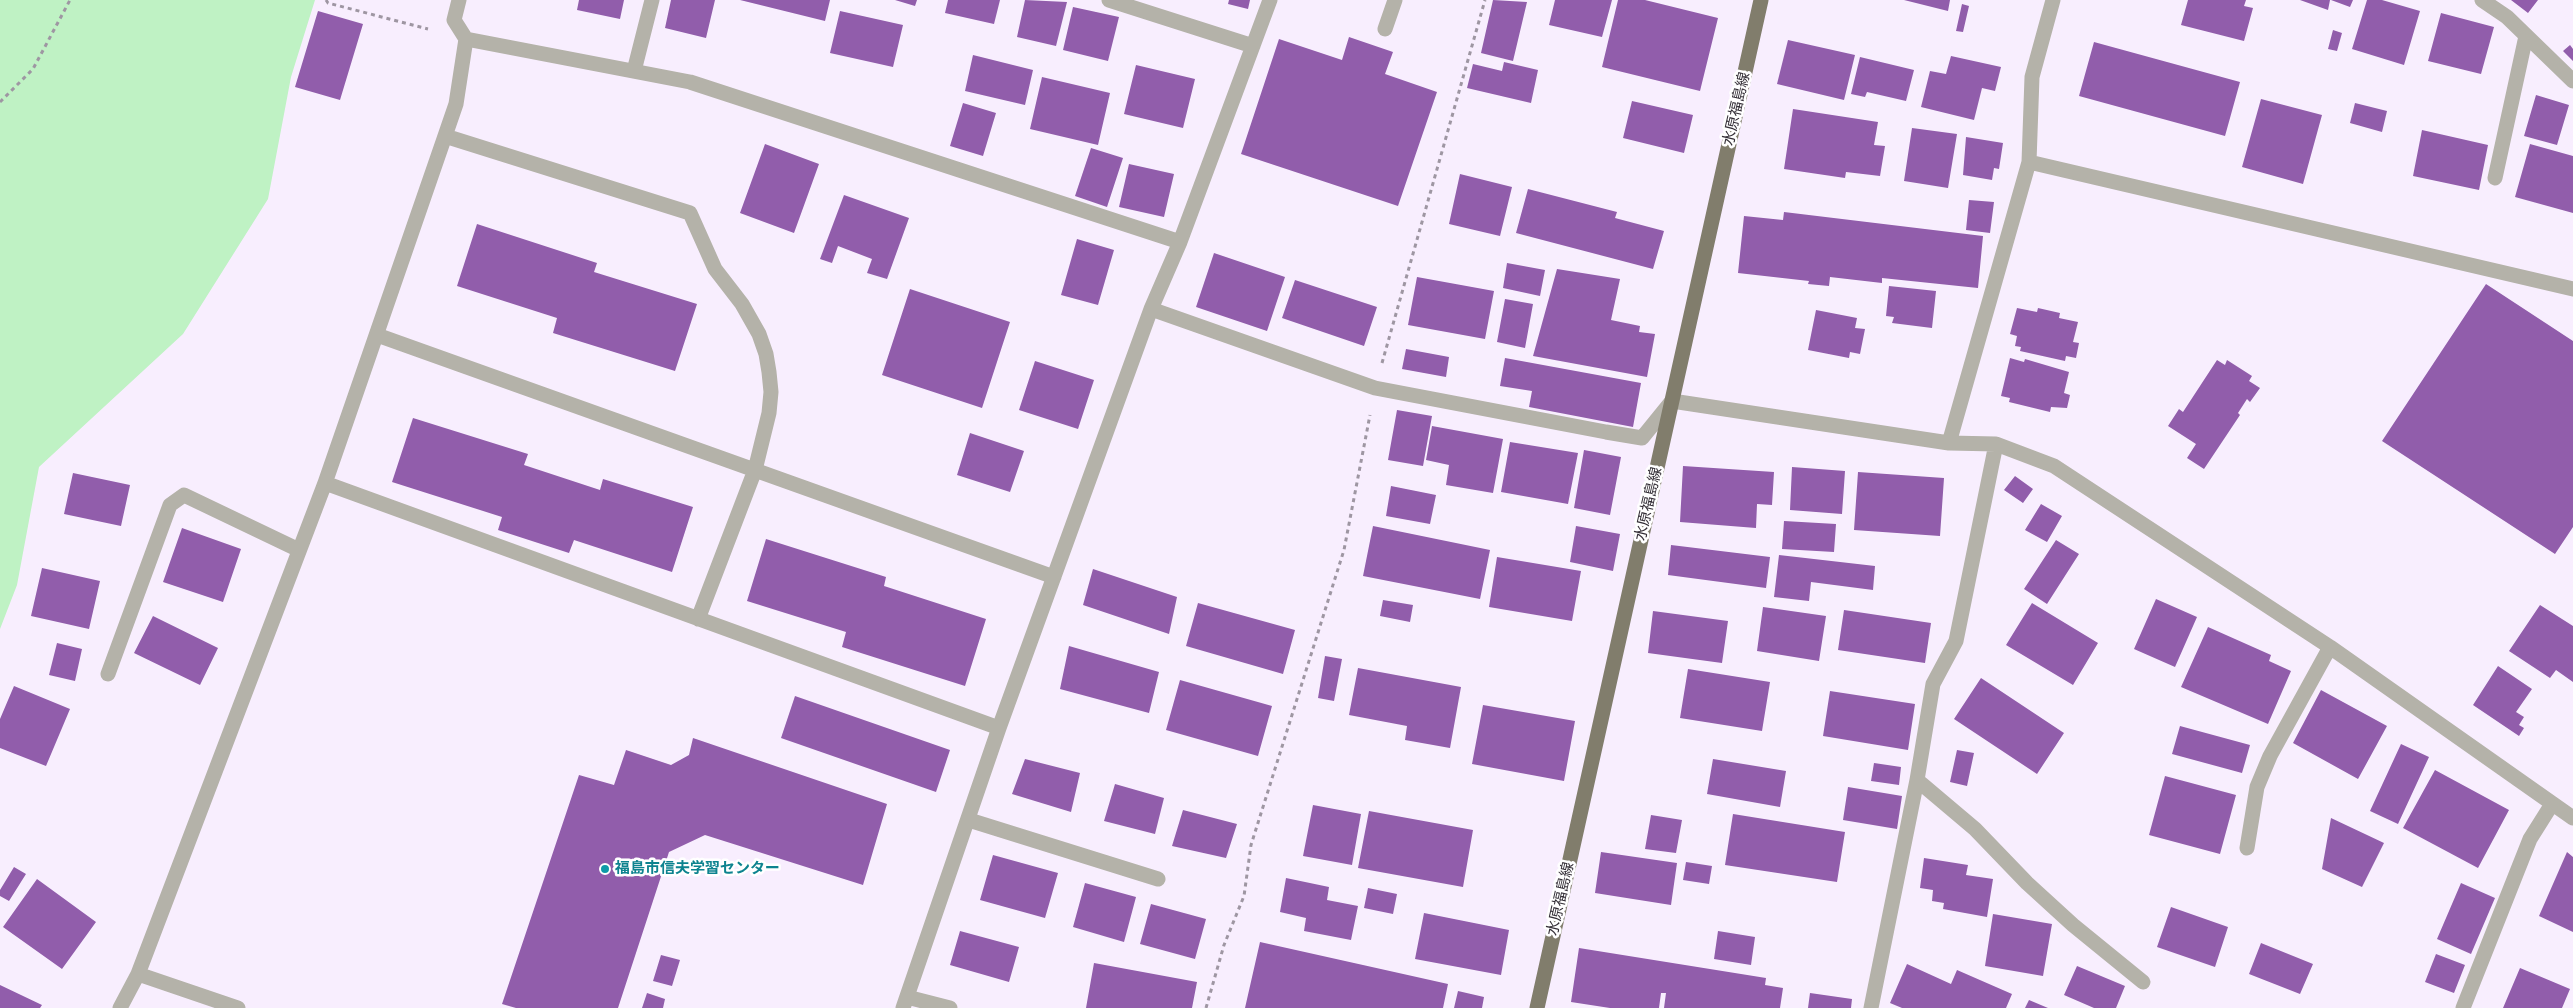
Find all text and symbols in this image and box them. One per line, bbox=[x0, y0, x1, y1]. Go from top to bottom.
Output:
street label: 水原福島線 bbox=[1720, 70, 1754, 148]
street label: 水原福島線 bbox=[1632, 465, 1666, 543]
place label: 福島市信夫学習センター bbox=[615, 860, 780, 878]
street label: 水原福島線 bbox=[1544, 860, 1578, 938]
marker: 福島市信夫学習センター bbox=[599, 863, 611, 875]

